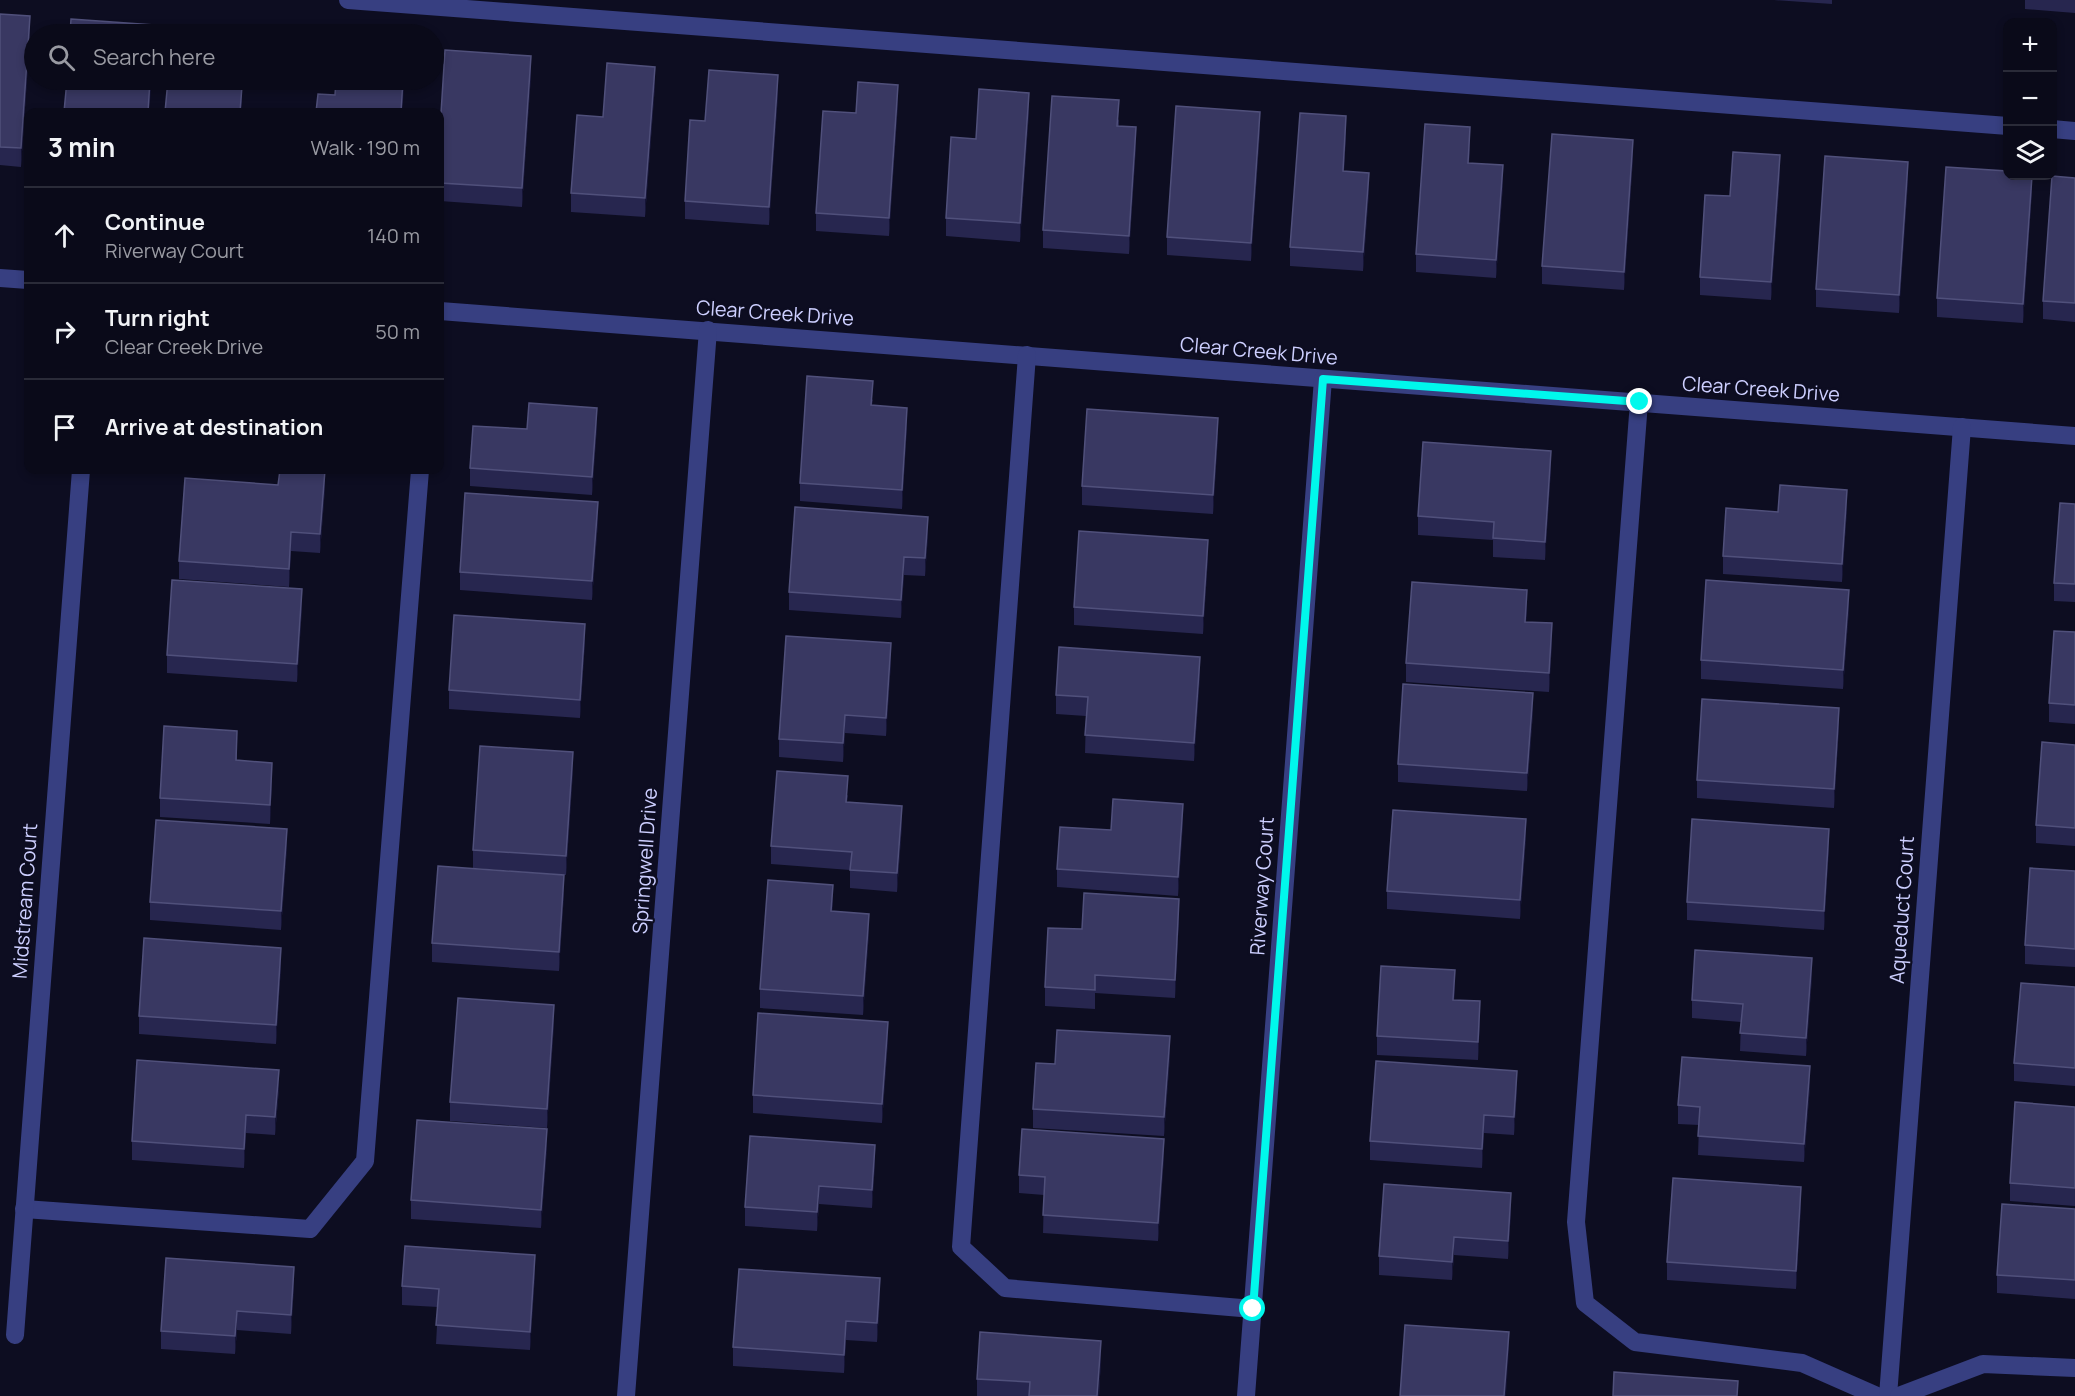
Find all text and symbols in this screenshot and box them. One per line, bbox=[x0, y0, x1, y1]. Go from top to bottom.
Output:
map controls bbox=[2003, 18, 2057, 180]
button: + bbox=[2003, 18, 2057, 72]
search box bbox=[24, 24, 444, 90]
icon: search bbox=[45, 41, 78, 74]
text: Search here bbox=[93, 42, 215, 72]
button: − bbox=[2003, 72, 2057, 126]
button: layers bbox=[2003, 126, 2057, 180]
text: 3 min bbox=[48, 129, 115, 165]
text: Walk · 190 m bbox=[311, 134, 420, 161]
text: Continue bbox=[105, 207, 205, 237]
icon: ahead bbox=[48, 219, 81, 252]
text: 140 m bbox=[367, 222, 420, 249]
text: Riverway Court bbox=[105, 237, 244, 264]
street label: Clear Creek Drive bbox=[695, 294, 855, 331]
text: Turn right bbox=[105, 303, 210, 333]
icon: right bbox=[48, 315, 81, 348]
text: 50 m bbox=[375, 318, 420, 345]
street label: Clear Creek Drive bbox=[1179, 330, 1339, 371]
text: Clear Creek Drive bbox=[105, 333, 263, 360]
street label: Clear Creek Drive bbox=[1681, 370, 1841, 407]
route end bbox=[1626, 388, 1652, 414]
icon: arrive bbox=[48, 411, 81, 444]
text: Arrive at destination bbox=[105, 412, 323, 442]
street label: Springwell Drive bbox=[626, 787, 663, 935]
street label: Riverway Court bbox=[1243, 816, 1280, 956]
street label: Midstream Court bbox=[6, 822, 43, 980]
street label: Aqueduct Court bbox=[1883, 835, 1920, 985]
route start bbox=[1239, 1295, 1265, 1321]

